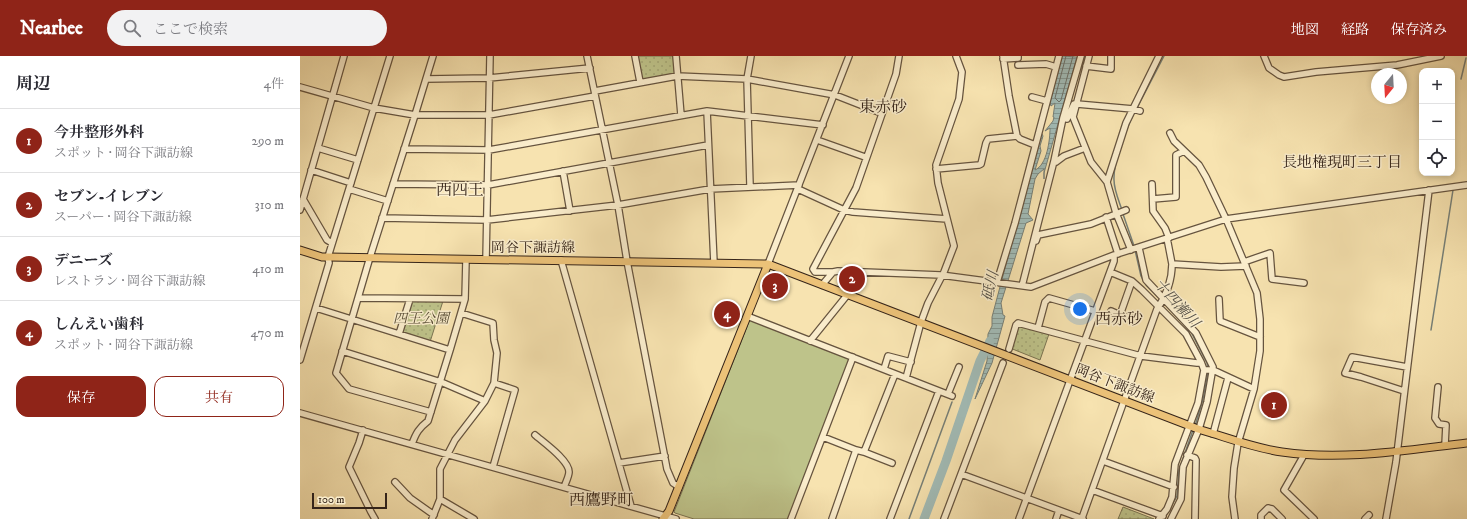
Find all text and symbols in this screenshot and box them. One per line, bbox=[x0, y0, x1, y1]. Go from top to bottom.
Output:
search box bbox=[107, 10, 387, 46]
text: Nearbee bbox=[20, 17, 83, 40]
icon: search bbox=[121, 17, 143, 39]
text: ここで検索 bbox=[153, 20, 228, 39]
text: 地図 bbox=[1291, 21, 1319, 39]
text: 経路 bbox=[1341, 21, 1369, 39]
text: 保存済み bbox=[1391, 21, 1447, 39]
north arrow bbox=[1371, 68, 1407, 104]
map controls bbox=[1419, 68, 1455, 176]
button: + bbox=[1419, 68, 1455, 104]
text: 周辺 bbox=[16, 73, 50, 95]
text: 4件 bbox=[264, 76, 284, 92]
district label: 東赤砂 bbox=[859, 97, 907, 117]
button: − bbox=[1419, 104, 1455, 140]
text: 今井整形外科 bbox=[54, 123, 144, 142]
text: 1 bbox=[27, 133, 31, 149]
text: 290 m bbox=[252, 133, 284, 149]
button: locate bbox=[1419, 140, 1455, 176]
text: スポット · 岡谷下諏訪線 bbox=[54, 145, 193, 161]
district label: 長地権現町三丁目 bbox=[1282, 153, 1402, 172]
district label: 西四王 bbox=[436, 180, 484, 200]
text: セブン-イレブン bbox=[54, 187, 164, 206]
text: 2 bbox=[26, 197, 32, 213]
text: 310 m bbox=[255, 197, 284, 213]
text: スーパー · 岡谷下諏訪線 bbox=[54, 209, 191, 225]
street label: 岡谷下諏訪線 bbox=[491, 239, 575, 257]
text: デニーズ bbox=[54, 251, 113, 270]
text: 3 bbox=[27, 261, 31, 277]
text: 410 m bbox=[252, 261, 284, 277]
pin: 2 bbox=[839, 264, 865, 294]
water label: 砥川 bbox=[978, 267, 1004, 303]
pin: 3 bbox=[762, 271, 788, 301]
text: レストラン · 岡谷下諏訪線 bbox=[54, 273, 205, 289]
water label: 十四瀬川 bbox=[1149, 275, 1205, 333]
pin: 4 bbox=[714, 299, 740, 329]
your location bbox=[1070, 299, 1090, 319]
district label: 西赤砂 bbox=[1095, 309, 1143, 329]
park label: 四王公園 bbox=[393, 310, 451, 328]
text: しんえい歯科 bbox=[54, 315, 144, 334]
text: 4 bbox=[25, 325, 33, 341]
text: 470 m bbox=[251, 325, 284, 341]
text: スポット · 岡谷下諏訪線 bbox=[54, 337, 193, 353]
street label: 岡谷下諏訪線 bbox=[1072, 360, 1157, 407]
button: 保存 bbox=[16, 376, 146, 417]
button: 共有 bbox=[154, 376, 284, 417]
pin: 1 bbox=[1261, 390, 1287, 420]
district label: 西鷹野町 bbox=[569, 490, 633, 510]
scale bar bbox=[312, 491, 387, 510]
text: 100 m bbox=[318, 493, 344, 507]

